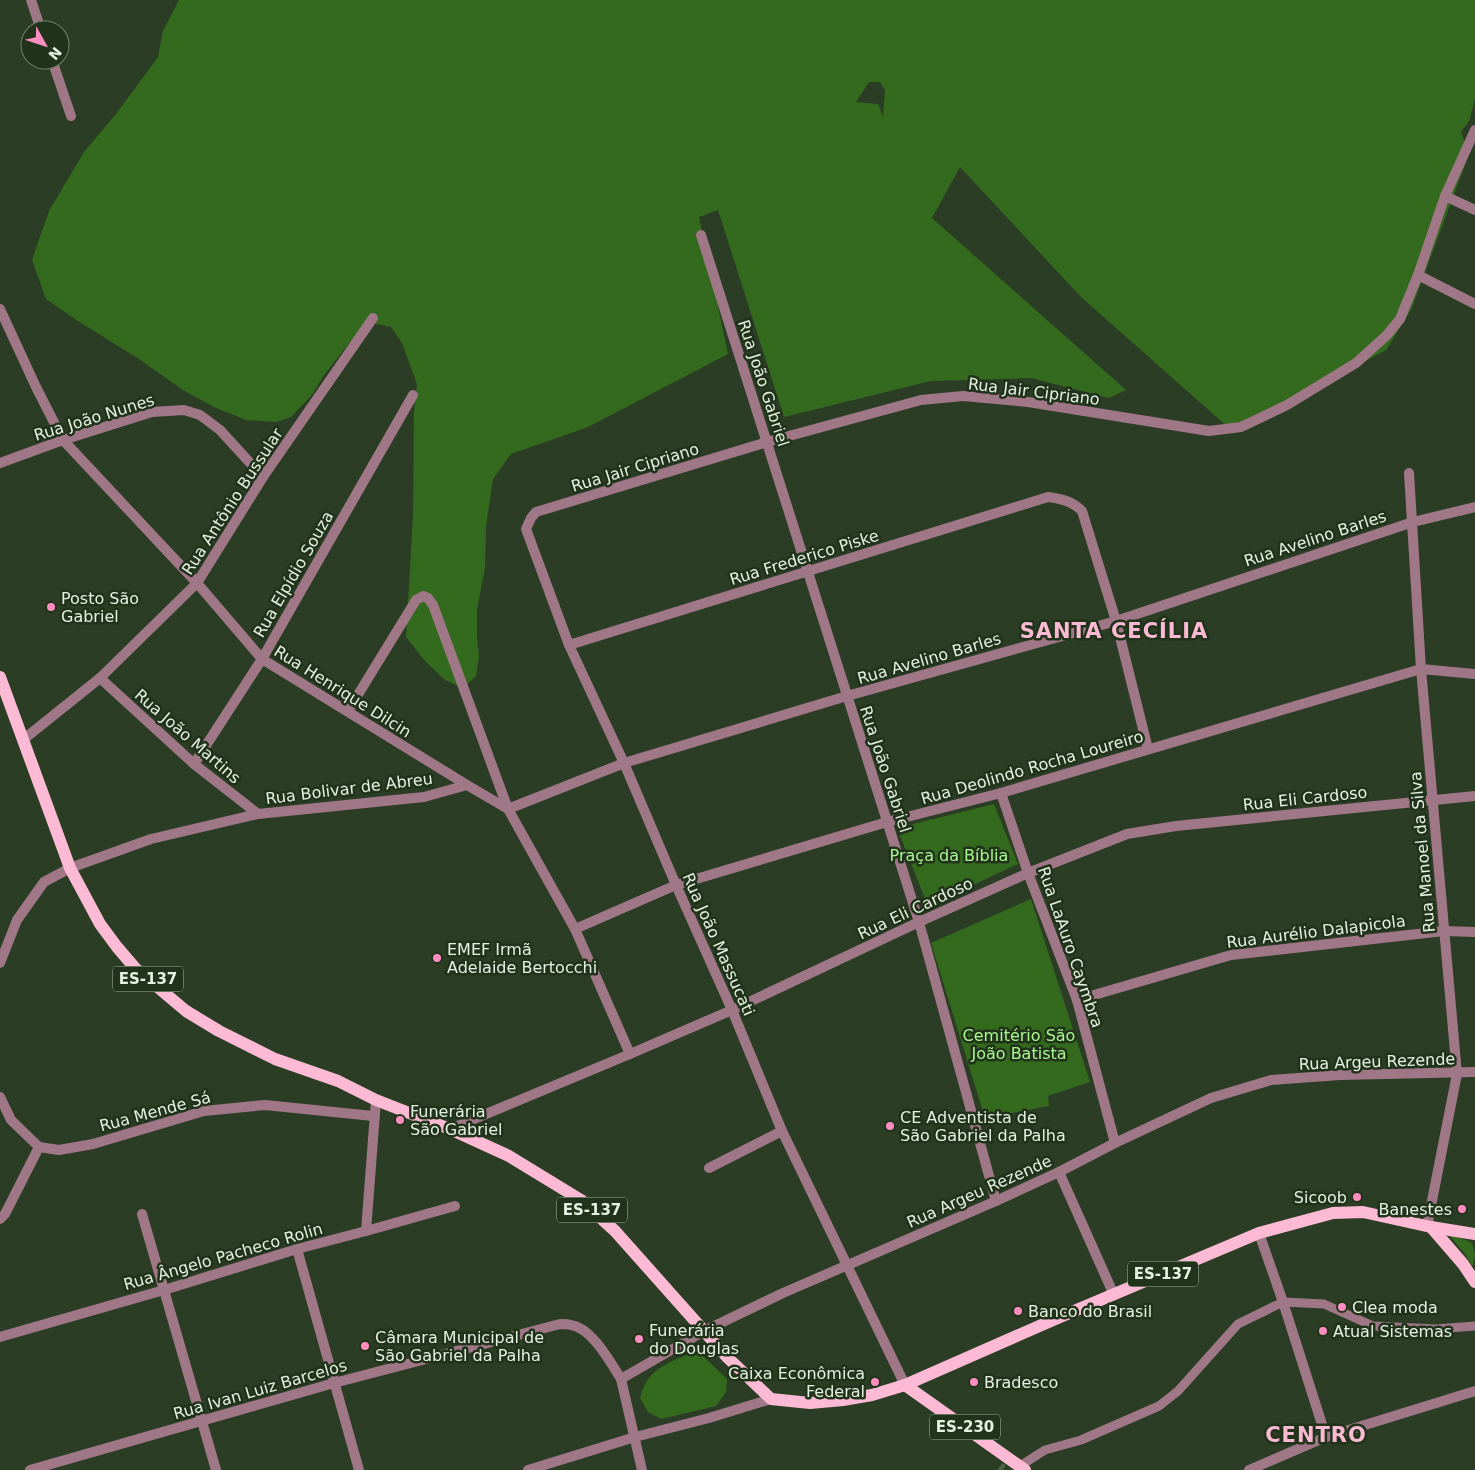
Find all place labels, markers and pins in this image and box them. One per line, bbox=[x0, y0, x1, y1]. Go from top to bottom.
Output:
place label: Posto São Gabriel bbox=[61, 589, 139, 626]
marker: Posto São Gabriel bbox=[45, 601, 57, 613]
place label: EMEF Irmã Adelaide Bertocchi bbox=[447, 940, 597, 977]
marker: EMEF Irmã Adelaide Bertocchi bbox=[431, 952, 443, 964]
place label: Funerária São Gabriel bbox=[410, 1102, 503, 1139]
place label: CE Adventista de São Gabriel da Palha bbox=[900, 1108, 1066, 1145]
marker: Funerária São Gabriel bbox=[394, 1114, 406, 1126]
marker: CE Adventista de São Gabriel da Palha bbox=[884, 1120, 896, 1132]
place label: Sicoob bbox=[1294, 1188, 1347, 1207]
marker: Sicoob bbox=[1351, 1191, 1363, 1203]
place label: Banestes bbox=[1378, 1200, 1452, 1219]
marker: Banestes bbox=[1456, 1203, 1468, 1215]
place label: Clea moda bbox=[1352, 1298, 1438, 1317]
marker: Clea moda bbox=[1336, 1301, 1348, 1313]
place label: Banco do Brasil bbox=[1028, 1302, 1152, 1321]
marker: Banco do Brasil bbox=[1012, 1305, 1024, 1317]
place label: Funerária do Douglas bbox=[649, 1321, 739, 1358]
place label: Atual Sistemas bbox=[1333, 1322, 1452, 1341]
marker: Atual Sistemas bbox=[1317, 1325, 1329, 1337]
place label: Câmara Municipal de São Gabriel da Palha bbox=[375, 1328, 544, 1365]
marker: Funerária do Douglas bbox=[633, 1333, 645, 1345]
marker: Câmara Municipal de São Gabriel da Palha bbox=[359, 1340, 371, 1352]
place label: Caixa Econômica Federal bbox=[728, 1364, 865, 1401]
place label: Bradesco bbox=[984, 1373, 1058, 1392]
marker: Caixa Econômica Federal bbox=[869, 1376, 881, 1388]
marker: Bradesco bbox=[968, 1376, 980, 1388]

